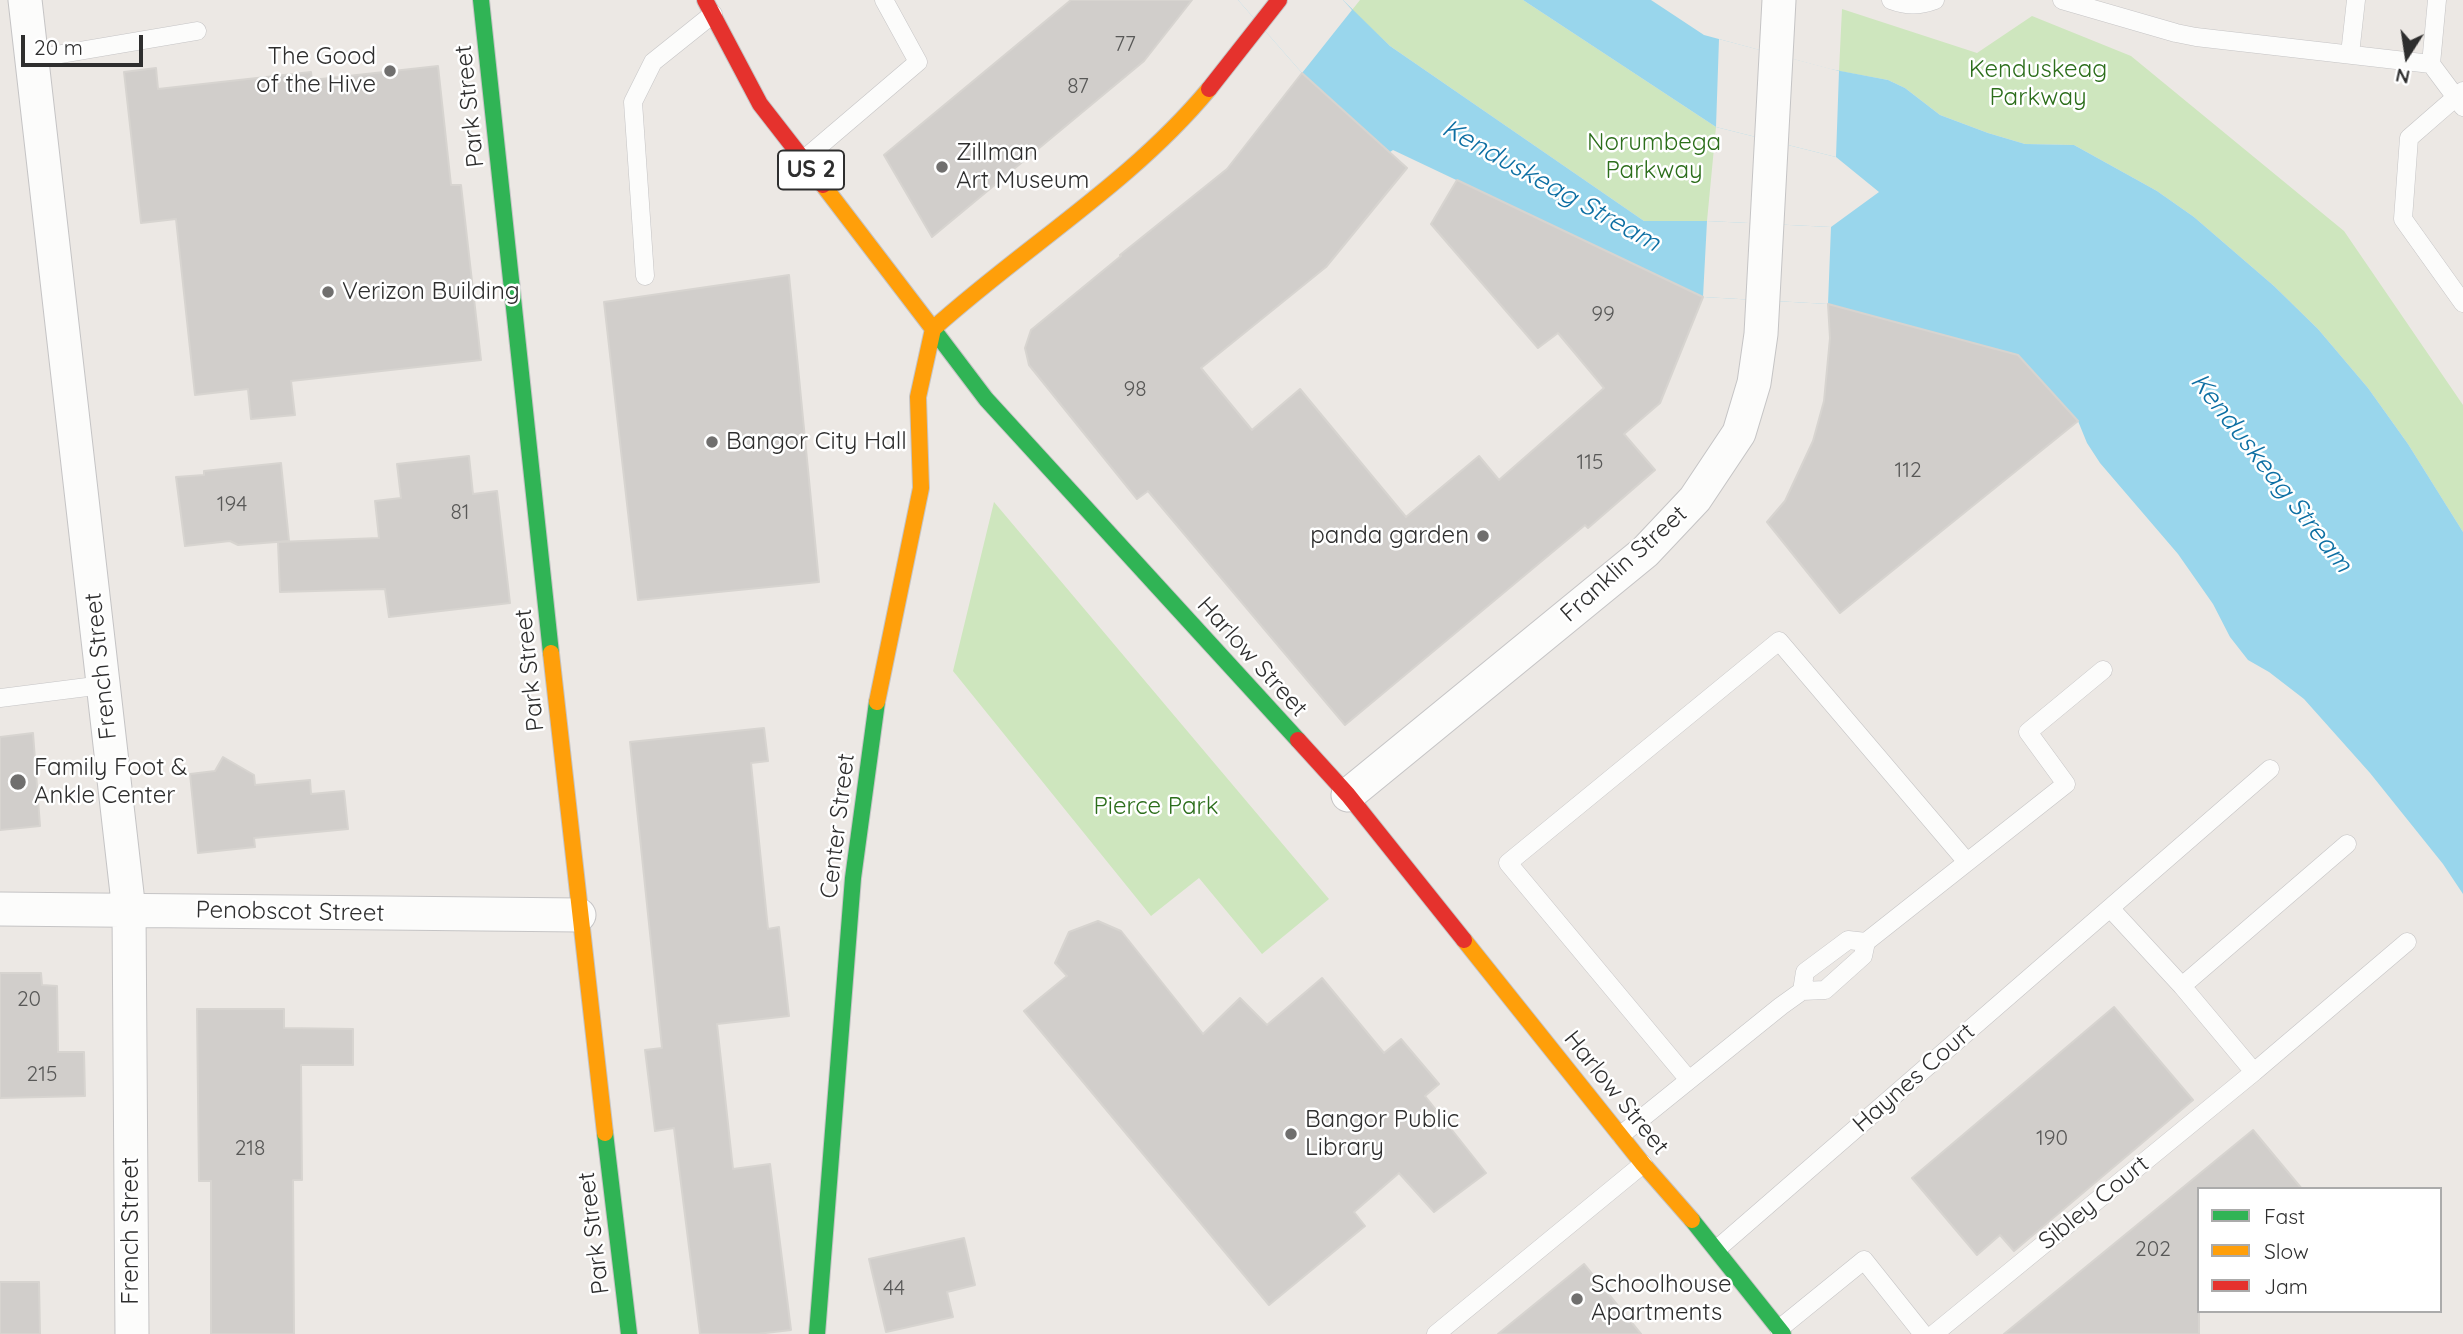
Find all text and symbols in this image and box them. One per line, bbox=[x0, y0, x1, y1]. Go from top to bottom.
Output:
scale bar bbox=[24, 21, 147, 65]
north arrow bbox=[2372, 21, 2442, 91]
house number: 77 bbox=[1114, 32, 1136, 58]
text: 20 m bbox=[34, 34, 83, 60]
place label: The Good of the Hive bbox=[256, 43, 376, 99]
street label: Park Street bbox=[449, 43, 491, 169]
park label: Kenduskeag Parkway bbox=[1969, 56, 2107, 112]
marker: The Good of the Hive bbox=[382, 63, 398, 79]
text: N bbox=[2393, 63, 2412, 90]
house number: 87 bbox=[1067, 74, 1089, 100]
water label: Kenduskeag Stream bbox=[1437, 113, 1665, 259]
park label: Norumbega Parkway bbox=[1587, 129, 1721, 185]
place label: Zillman Art Museum bbox=[956, 139, 1089, 195]
road number: US 2 bbox=[778, 150, 844, 190]
marker: Zillman Art Museum bbox=[934, 159, 950, 175]
place label: Verizon Building bbox=[342, 278, 520, 306]
marker: Verizon Building bbox=[320, 284, 336, 300]
house number: 99 bbox=[1591, 302, 1615, 328]
water label: Kenduskeag Stream bbox=[2184, 367, 2358, 579]
house number: 98 bbox=[1123, 377, 1147, 403]
place label: Bangor City Hall bbox=[726, 428, 907, 456]
marker: Bangor City Hall bbox=[704, 434, 720, 450]
house number: 115 bbox=[1577, 450, 1603, 476]
house number: 112 bbox=[1894, 458, 1922, 484]
house number: 194 bbox=[217, 492, 247, 518]
house number: 81 bbox=[450, 500, 470, 526]
street label: Franklin Street bbox=[1555, 500, 1693, 628]
place label: panda garden bbox=[1310, 522, 1469, 550]
marker: panda garden bbox=[1475, 528, 1491, 544]
street label: French Street bbox=[79, 591, 123, 741]
street label: Harlow Street bbox=[1191, 591, 1313, 723]
street label: Park Street bbox=[509, 607, 551, 733]
street label: Center Street bbox=[815, 752, 861, 900]
place label: Family Foot & Ankle Center bbox=[34, 754, 187, 810]
marker: Family Foot & Ankle Center bbox=[8, 772, 28, 792]
park label: Pierce Park bbox=[1093, 793, 1219, 821]
street label: Penobscot Street bbox=[195, 896, 385, 928]
house number: 20 bbox=[17, 987, 41, 1013]
street label: Haynes Court bbox=[1847, 1017, 1981, 1139]
street label: Harlow Street bbox=[1557, 1025, 1675, 1161]
house number: 215 bbox=[27, 1062, 57, 1088]
place label: Bangor Public Library bbox=[1305, 1106, 1459, 1162]
marker: Bangor Public Library bbox=[1283, 1126, 1299, 1142]
house number: 190 bbox=[2036, 1126, 2068, 1152]
house number: 218 bbox=[235, 1136, 265, 1162]
street label: Sibley Court bbox=[2033, 1150, 2155, 1256]
street label: French Street bbox=[117, 1157, 145, 1305]
street label: Park Street bbox=[572, 1170, 616, 1296]
legend bbox=[2197, 1187, 2442, 1313]
text: Fast bbox=[2264, 1203, 2305, 1229]
house number: 202 bbox=[2135, 1237, 2171, 1263]
text: Slow bbox=[2264, 1238, 2309, 1264]
place label: Schoolhouse Apartments bbox=[1591, 1271, 1732, 1327]
text: Jam bbox=[2264, 1273, 2308, 1299]
house number: 44 bbox=[883, 1276, 905, 1302]
marker: Schoolhouse Apartments bbox=[1569, 1291, 1585, 1307]

